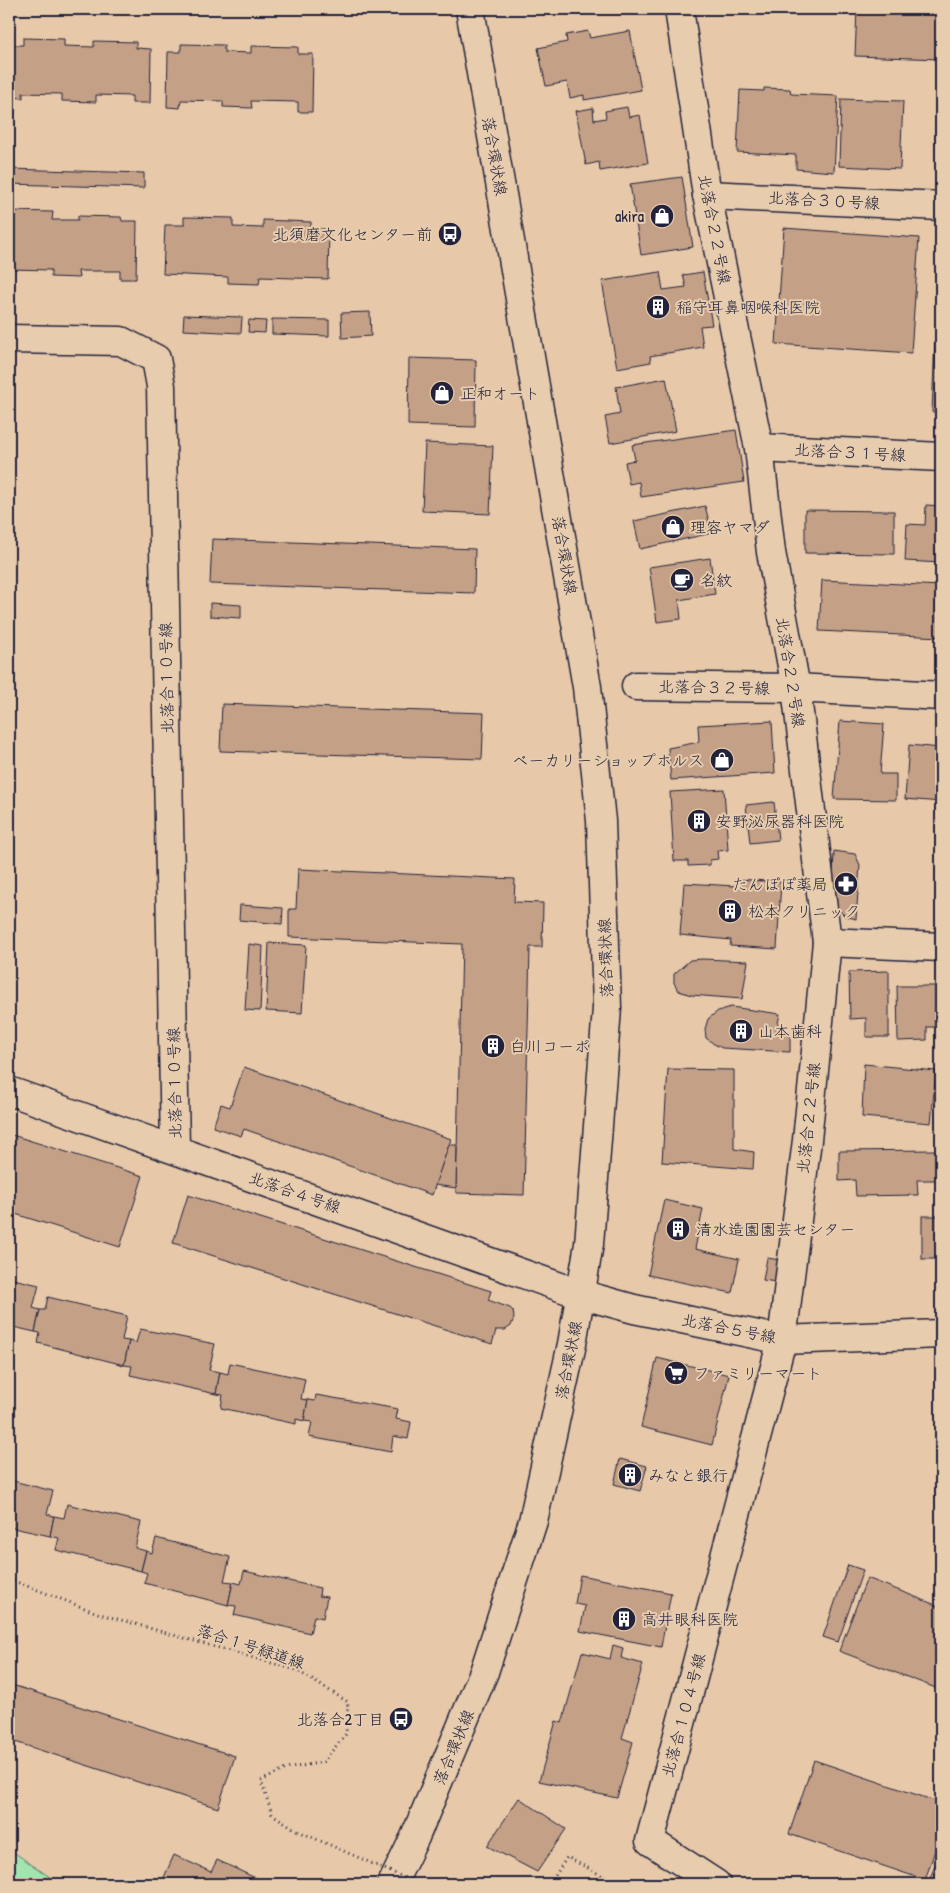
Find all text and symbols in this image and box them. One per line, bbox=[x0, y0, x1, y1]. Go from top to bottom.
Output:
street label: 落合環状線 bbox=[477, 115, 513, 197]
street label: 北落合２２号線 bbox=[694, 172, 736, 286]
street label: 北落合３０号線 bbox=[767, 186, 881, 214]
shop icon: akira bbox=[649, 203, 675, 229]
place label: akira bbox=[615, 205, 644, 227]
bus stop icon: 北須磨文化センター前 bbox=[437, 221, 463, 247]
place label: 北須磨文化センター前 bbox=[273, 223, 432, 245]
building icon: 稲守耳鼻咽喉科医院 bbox=[645, 294, 671, 320]
place label: 稲守耳鼻咽喉科医院 bbox=[676, 296, 820, 318]
shop icon: 正和オート bbox=[429, 380, 455, 406]
place label: 正和オート bbox=[460, 382, 540, 404]
street label: 北落合３１号線 bbox=[793, 438, 907, 466]
street label: 落合環状線 bbox=[547, 514, 583, 596]
shop icon: 理容ヤマダ bbox=[660, 514, 686, 540]
place label: 理容ヤマダ bbox=[690, 516, 770, 538]
cafe icon: 名紋 bbox=[669, 567, 695, 593]
place label: 名紋 bbox=[700, 569, 732, 591]
street label: 北落合２２号線 bbox=[771, 615, 811, 729]
street label: 北落合１０号線 bbox=[154, 622, 178, 734]
street label: 北落合３２号線 bbox=[658, 675, 770, 699]
shop icon: ベーカリーショップホルス bbox=[709, 747, 735, 773]
place label: ベーカリーショップホルス bbox=[512, 749, 704, 771]
building icon: 安野泌尿器科医院 bbox=[686, 808, 712, 834]
place label: 安野泌尿器科医院 bbox=[716, 810, 844, 832]
pharmacy icon: たんぽぽ薬局 bbox=[833, 871, 859, 897]
place label: たんぽぽ薬局 bbox=[732, 873, 828, 895]
building icon: 松本クリニック bbox=[717, 898, 743, 924]
place label: 松本クリニック bbox=[748, 900, 860, 922]
street label: 落合環状線 bbox=[593, 918, 617, 998]
building icon: 山本歯科 bbox=[728, 1018, 754, 1044]
place label: 山本歯科 bbox=[758, 1020, 822, 1042]
street label: 北落合１０号線 bbox=[162, 1027, 186, 1139]
building icon: 白川コーポ bbox=[480, 1033, 506, 1059]
place label: 白川コーポ bbox=[510, 1035, 590, 1057]
street label: 北落合２２号線 bbox=[791, 1061, 825, 1175]
street label: 北落合４号線 bbox=[246, 1166, 344, 1218]
building icon: 清水造園園芸センター bbox=[665, 1216, 691, 1242]
place label: 清水造園園芸センター bbox=[696, 1218, 855, 1240]
street label: 北落合５号線 bbox=[680, 1308, 778, 1348]
street label: 落合環状線 bbox=[550, 1319, 586, 1401]
supermarket icon: ファミリーマート bbox=[663, 1360, 689, 1386]
place label: ファミリーマート bbox=[694, 1362, 822, 1384]
building icon: みなと銀行 bbox=[617, 1462, 643, 1488]
place label: みなと銀行 bbox=[648, 1464, 728, 1486]
building icon: 高井眼科医院 bbox=[611, 1606, 637, 1632]
place label: 高井眼科医院 bbox=[642, 1608, 738, 1630]
street label: 落合１号緑道線 bbox=[194, 1618, 308, 1674]
street label: 北落合１０４号線 bbox=[656, 1650, 710, 1780]
bus stop icon: 北落合2丁目 bbox=[388, 1706, 414, 1732]
street label: 落合環状線 bbox=[427, 1706, 479, 1788]
place label: 北落合2丁目 bbox=[297, 1708, 384, 1730]

